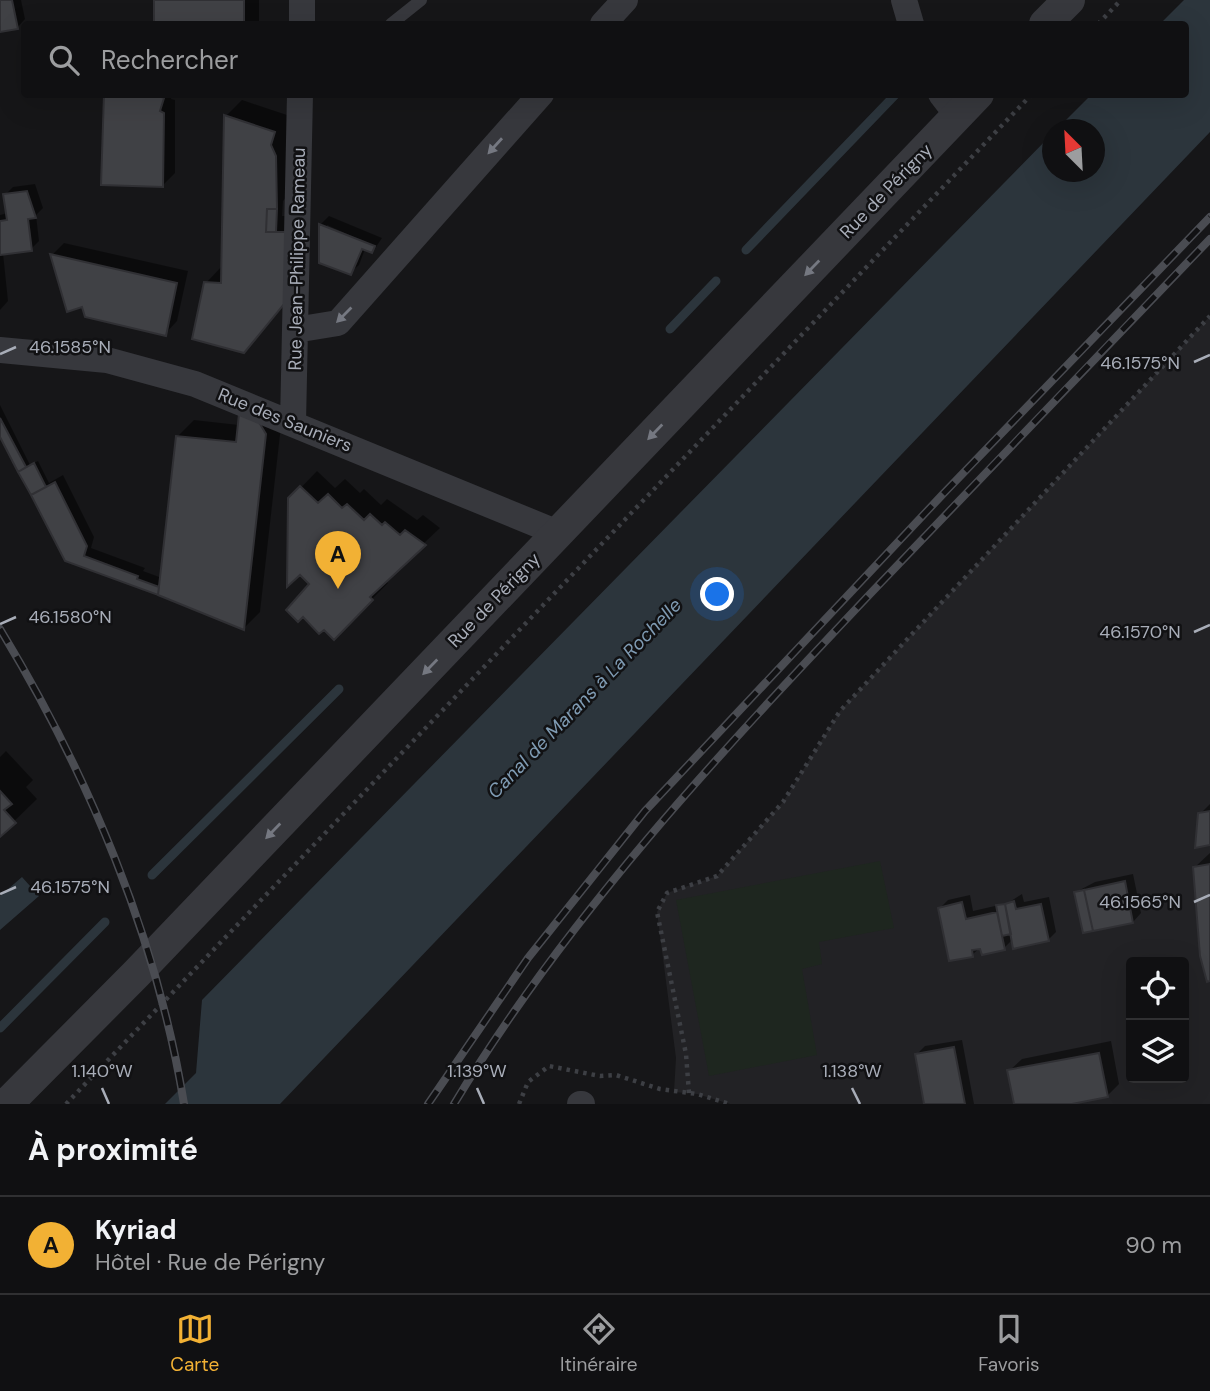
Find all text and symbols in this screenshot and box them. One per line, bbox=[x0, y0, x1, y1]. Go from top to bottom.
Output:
search box bbox=[21, 21, 1189, 98]
icon: search bbox=[45, 41, 83, 79]
text: Rechercher bbox=[101, 43, 238, 77]
north arrow bbox=[1042, 119, 1105, 182]
one-way arrow bbox=[488, 137, 503, 154]
street label: Rue de Périgny bbox=[834, 138, 938, 244]
street label: Rue Jean-Philippe Rameau bbox=[283, 147, 311, 371]
one-way arrow bbox=[804, 259, 821, 276]
one-way arrow bbox=[335, 306, 352, 323]
text: 46.1585°N bbox=[29, 335, 111, 359]
text: 46.1575°N bbox=[1100, 351, 1180, 375]
street label: Rue des Sauniers bbox=[214, 382, 356, 458]
one-way arrow bbox=[647, 423, 663, 440]
pin: A bbox=[315, 531, 361, 589]
street label: Rue de Périgny bbox=[442, 547, 546, 653]
your location bbox=[700, 577, 734, 611]
water label: Canal de Marans à La Rochelle bbox=[482, 593, 687, 804]
text: 46.1580°N bbox=[28, 605, 112, 629]
text: 46.1570°N bbox=[1099, 620, 1181, 644]
one-way arrow bbox=[422, 658, 438, 675]
one-way arrow bbox=[264, 823, 281, 840]
text: 46.1575°N bbox=[30, 875, 110, 899]
text: 46.1565°N bbox=[1099, 890, 1181, 914]
map controls bbox=[1126, 957, 1189, 1083]
button: locate bbox=[1126, 957, 1189, 1020]
button: layers bbox=[1126, 1020, 1189, 1083]
text: 1.140°W bbox=[71, 1059, 133, 1083]
text: 1.139°W bbox=[447, 1059, 507, 1083]
text: 1.138°W bbox=[822, 1059, 882, 1083]
text: À proximité bbox=[28, 1130, 198, 1169]
text: Kyriad bbox=[95, 1213, 176, 1247]
text: A bbox=[43, 1230, 59, 1260]
text: 90 m bbox=[1125, 1230, 1182, 1260]
text: Hôtel · Rue de Périgny bbox=[95, 1247, 325, 1277]
tab: Carte bbox=[170, 1310, 219, 1377]
tab: Itinéraire bbox=[560, 1310, 638, 1377]
tab: Favoris bbox=[978, 1310, 1040, 1377]

